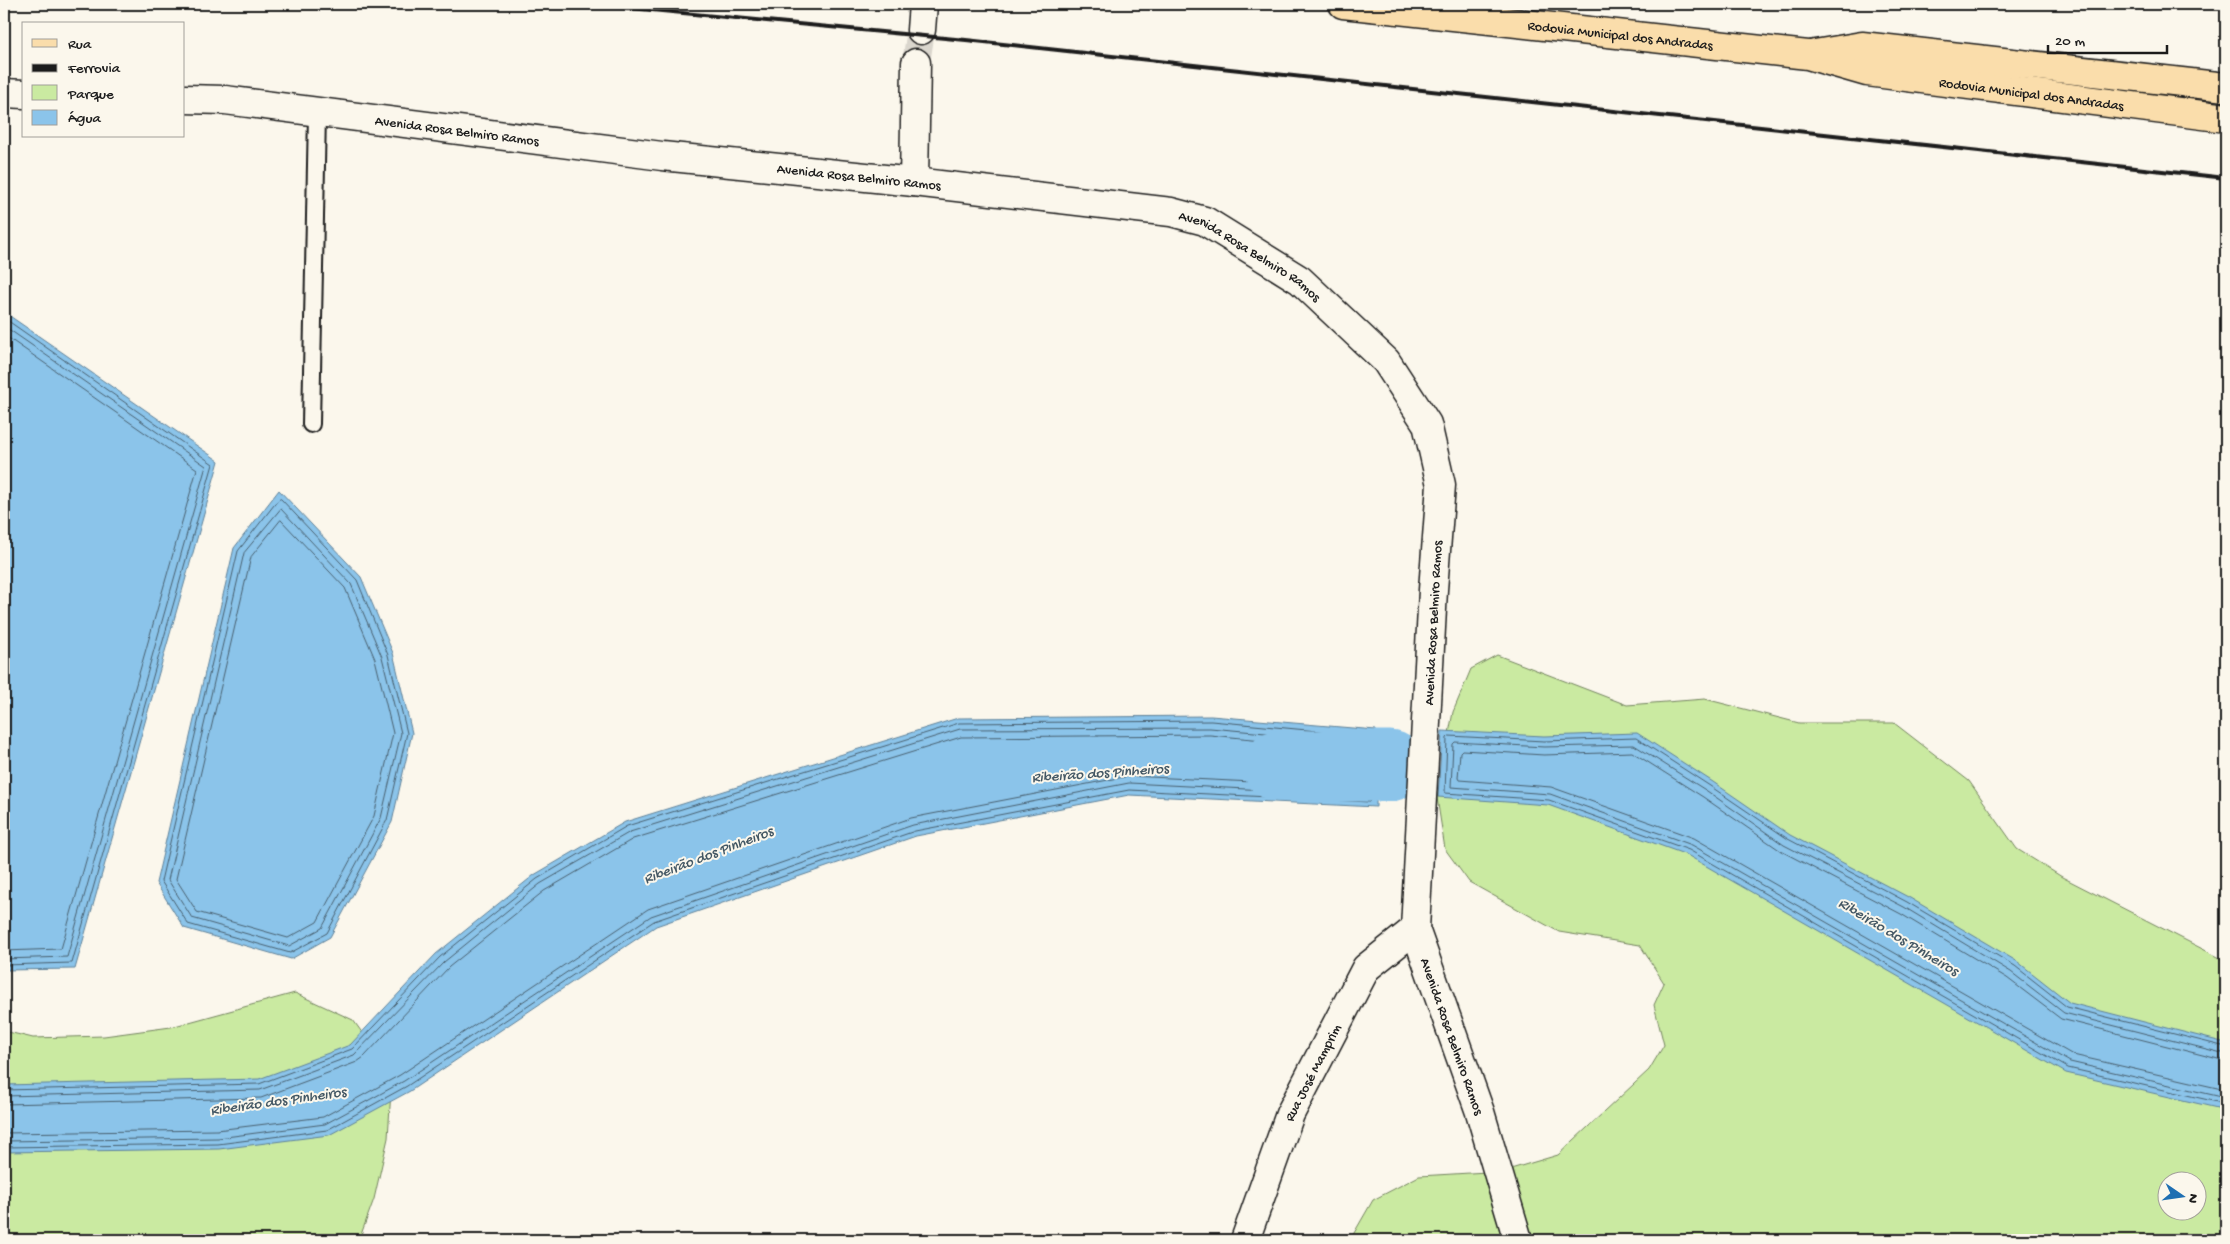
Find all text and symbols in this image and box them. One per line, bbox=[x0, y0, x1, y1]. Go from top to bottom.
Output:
street label: Rodovia Municipal dos Andradas bbox=[1527, 18, 1714, 56]
legend bbox=[22, 22, 185, 138]
scale bar bbox=[2048, 22, 2166, 54]
text: 20 m bbox=[2055, 33, 2085, 51]
text: Rua bbox=[68, 36, 92, 54]
text: Ferrovia bbox=[67, 60, 121, 78]
street label: Rodovia Municipal dos Andradas bbox=[1938, 75, 2125, 116]
text: Parque bbox=[67, 86, 114, 104]
text: Água bbox=[68, 110, 101, 128]
street label: Avenida Rosa Belmiro Ramos bbox=[374, 113, 541, 151]
street label: Avenida Rosa Belmiro Ramos bbox=[776, 161, 942, 196]
street label: Avenida Rosa Belmiro Ramos bbox=[1177, 208, 1324, 307]
street label: Avenida Rosa Belmiro Ramos bbox=[1422, 539, 1447, 706]
water label: Ribeirão dos Pinheiros bbox=[1031, 760, 1171, 788]
water label: Ribeirão dos Pinheiros bbox=[642, 822, 777, 889]
water label: Ribeirão dos Pinheiros bbox=[1835, 895, 1963, 981]
street label: Avenida Rosa Belmiro Ramos bbox=[1415, 956, 1487, 1118]
street label: Rua José Mamprim bbox=[1282, 1022, 1346, 1124]
water label: Ribeirão dos Pinheiros bbox=[209, 1083, 349, 1120]
north arrow bbox=[2158, 1172, 2208, 1222]
text: N bbox=[2183, 1192, 2202, 1205]

